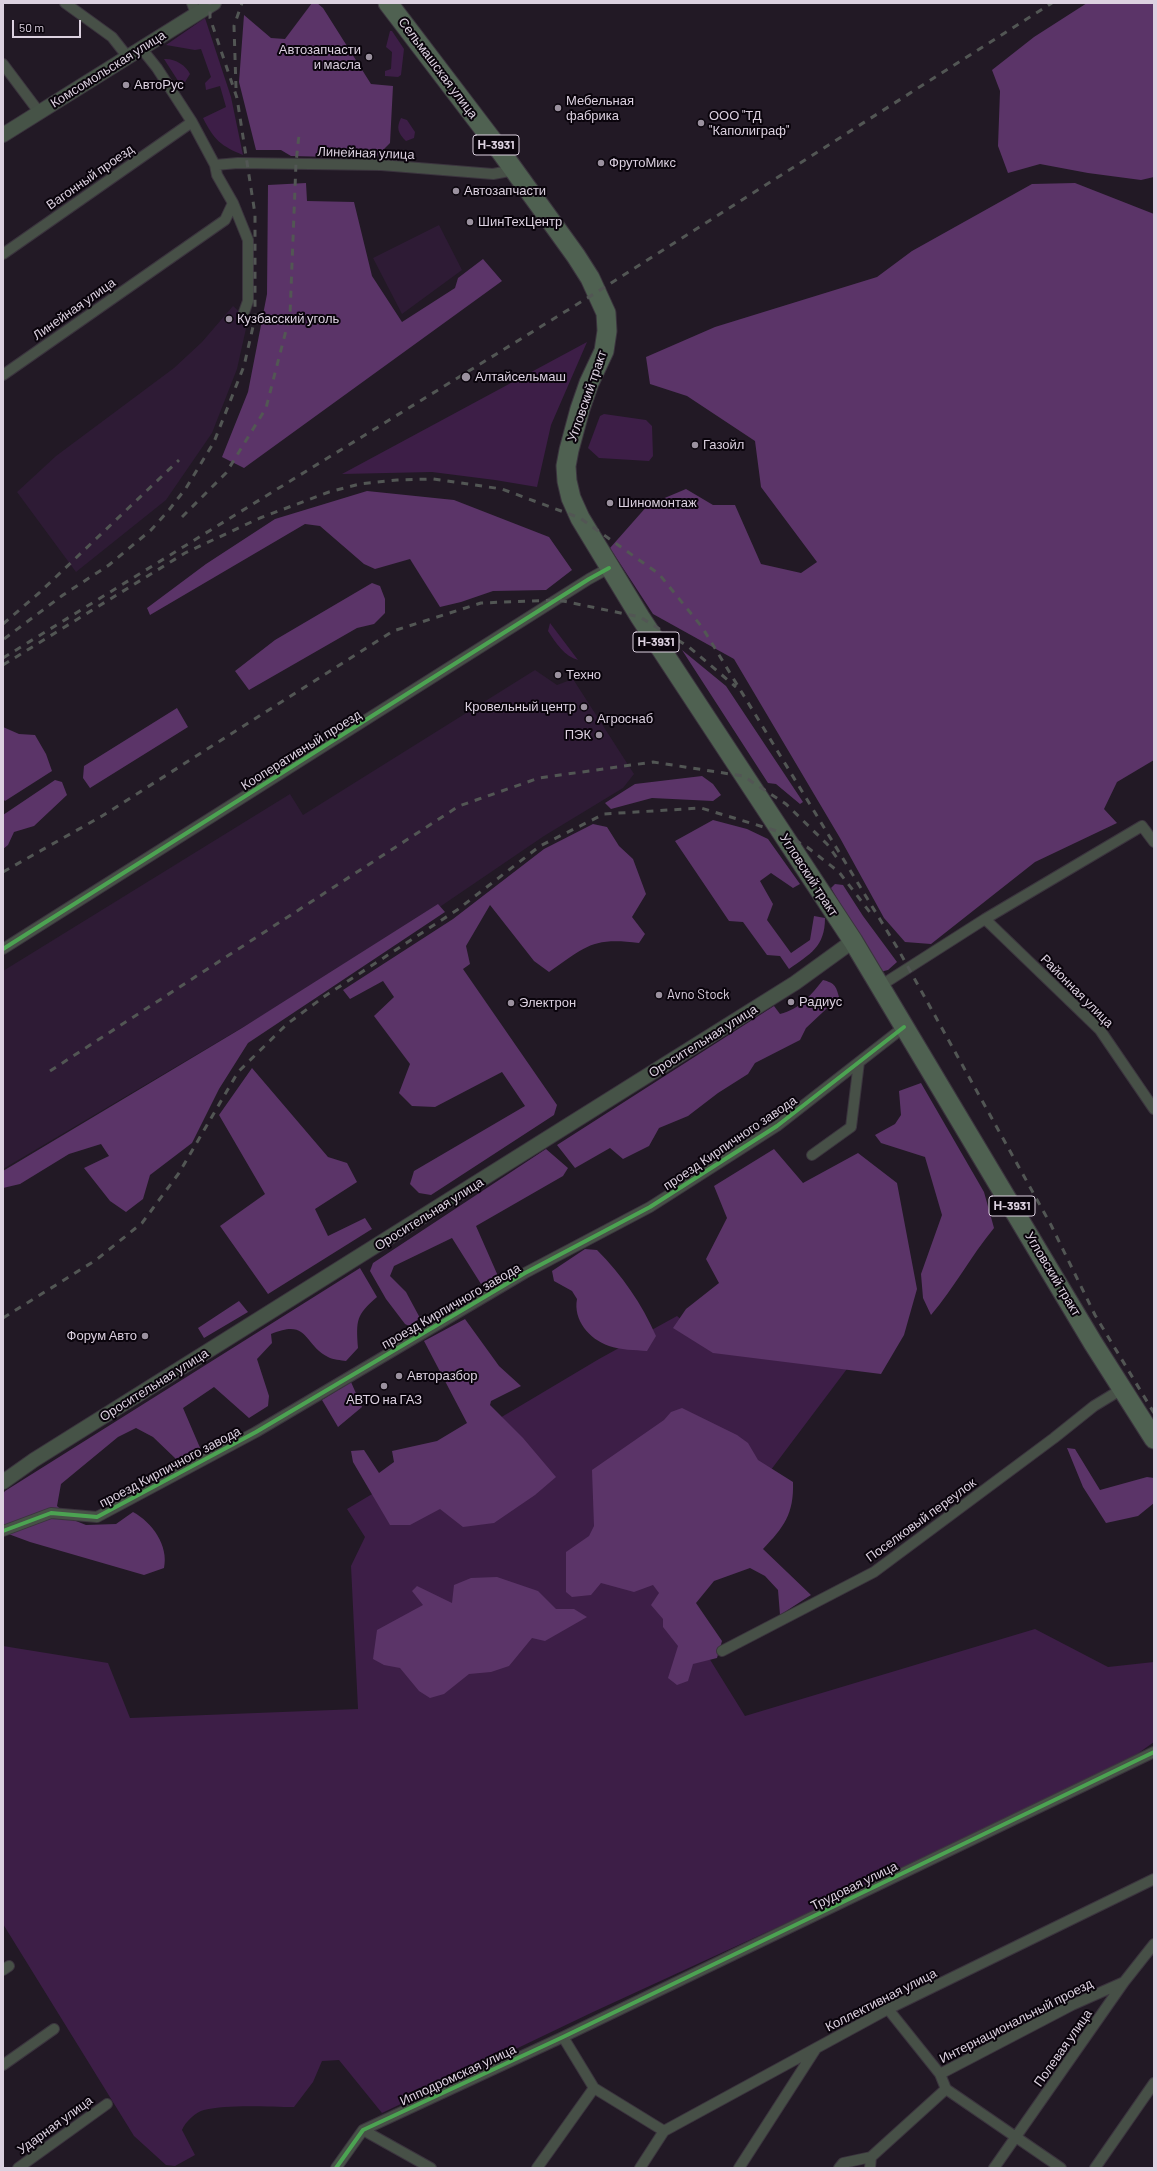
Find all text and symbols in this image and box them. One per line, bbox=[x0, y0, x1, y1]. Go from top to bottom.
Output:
scale bar bbox=[14, 12, 83, 38]
street label: Сельмашская улица bbox=[395, 15, 481, 121]
text: 50 m bbox=[19, 20, 44, 34]
street label: Комсомольская улица bbox=[47, 27, 169, 111]
place label: Автозапчасти и масла bbox=[279, 42, 361, 73]
marker: Автозапчасти и масла bbox=[364, 52, 374, 62]
place label: АвтоРус bbox=[134, 77, 184, 93]
marker: АвтоРус bbox=[121, 80, 131, 90]
place label: Мебельная фабрика bbox=[566, 93, 634, 124]
marker: Мебельная фабрика bbox=[553, 103, 563, 113]
place label: ООО "ТД "Каполиграф" bbox=[709, 108, 789, 139]
marker: ООО "ТД "Каполиграф" bbox=[696, 118, 706, 128]
road number: Н-3931 bbox=[473, 135, 519, 155]
street label: Вагонный проезд bbox=[43, 141, 137, 213]
street label: Линейная улица bbox=[317, 144, 415, 162]
place label: ФрутоМикс bbox=[609, 155, 676, 171]
marker: ФрутоМикс bbox=[596, 158, 606, 168]
place label: Автозапчасти bbox=[464, 183, 546, 199]
marker: Автозапчасти bbox=[451, 186, 461, 196]
place label: ШинТехЦентр bbox=[478, 214, 562, 230]
marker: ШинТехЦентр bbox=[465, 217, 475, 227]
street label: Линейная улица bbox=[30, 275, 118, 343]
place label: Кузбасский уголь bbox=[237, 311, 339, 327]
marker: Кузбасский уголь bbox=[224, 314, 234, 324]
street label: Угловский тракт bbox=[564, 348, 610, 444]
place label: Алтайсельмаш bbox=[475, 369, 566, 385]
marker: Алтайсельмаш bbox=[460, 371, 472, 383]
place label: Газойл bbox=[703, 437, 744, 453]
marker: Газойл bbox=[690, 440, 700, 450]
place label: Шиномонтаж bbox=[618, 495, 697, 511]
marker: Шиномонтаж bbox=[605, 498, 615, 508]
road number: Н-3931 bbox=[633, 632, 679, 652]
place label: Техно bbox=[566, 667, 601, 683]
marker: Техно bbox=[553, 670, 563, 680]
place label: Кровельный центр bbox=[465, 699, 576, 715]
marker: Кровельный центр bbox=[579, 702, 589, 712]
street label: Кооперативный проезд bbox=[238, 707, 364, 793]
place label: Агроснаб bbox=[597, 711, 653, 727]
marker: Агроснаб bbox=[584, 714, 594, 724]
place label: ПЭК bbox=[565, 727, 591, 743]
marker: ПЭК bbox=[594, 730, 604, 740]
street label: Угловский тракт bbox=[776, 831, 842, 919]
street label: Районная улица bbox=[1037, 951, 1117, 1031]
place label: Avno Stoсk bbox=[667, 987, 730, 1003]
marker: Avno Stoсk bbox=[654, 990, 664, 1000]
place label: Радиус bbox=[799, 994, 842, 1010]
place label: Электрон bbox=[519, 995, 576, 1011]
marker: Радиус bbox=[786, 997, 796, 1007]
marker: Электрон bbox=[506, 998, 516, 1008]
street label: Оросительная улица bbox=[646, 1001, 760, 1081]
street label: проезд Кирпичного завода bbox=[660, 1092, 800, 1194]
street label: Оросительная улица bbox=[372, 1174, 486, 1254]
road number: Н-3931 bbox=[989, 1196, 1035, 1216]
street label: Угловский тракт bbox=[1022, 1229, 1084, 1319]
street label: проезд Кирпичного завода bbox=[379, 1260, 523, 1352]
place label: Форум Авто bbox=[67, 1328, 137, 1344]
marker: Форум Авто bbox=[140, 1331, 150, 1341]
street label: Оросительная улица bbox=[97, 1345, 211, 1425]
place label: Авторазбор bbox=[407, 1368, 477, 1384]
marker: Авторазбор bbox=[394, 1371, 404, 1381]
marker: АВТО на ГАЗ bbox=[379, 1381, 389, 1391]
place label: АВТО на ГАЗ bbox=[346, 1392, 422, 1408]
street label: проезд Кирпичного завода bbox=[97, 1423, 243, 1511]
street label: Поселковый переулок bbox=[863, 1475, 979, 1565]
street label: Трудовая улица bbox=[808, 1858, 900, 1914]
street label: Коллективная улица bbox=[823, 1965, 939, 2035]
street label: Интернациональный проезд bbox=[937, 1975, 1095, 2067]
street label: Полевая улица bbox=[1031, 2006, 1095, 2090]
street label: Ипподромская улица bbox=[397, 2041, 519, 2109]
street label: Ударная улица bbox=[14, 2093, 96, 2157]

